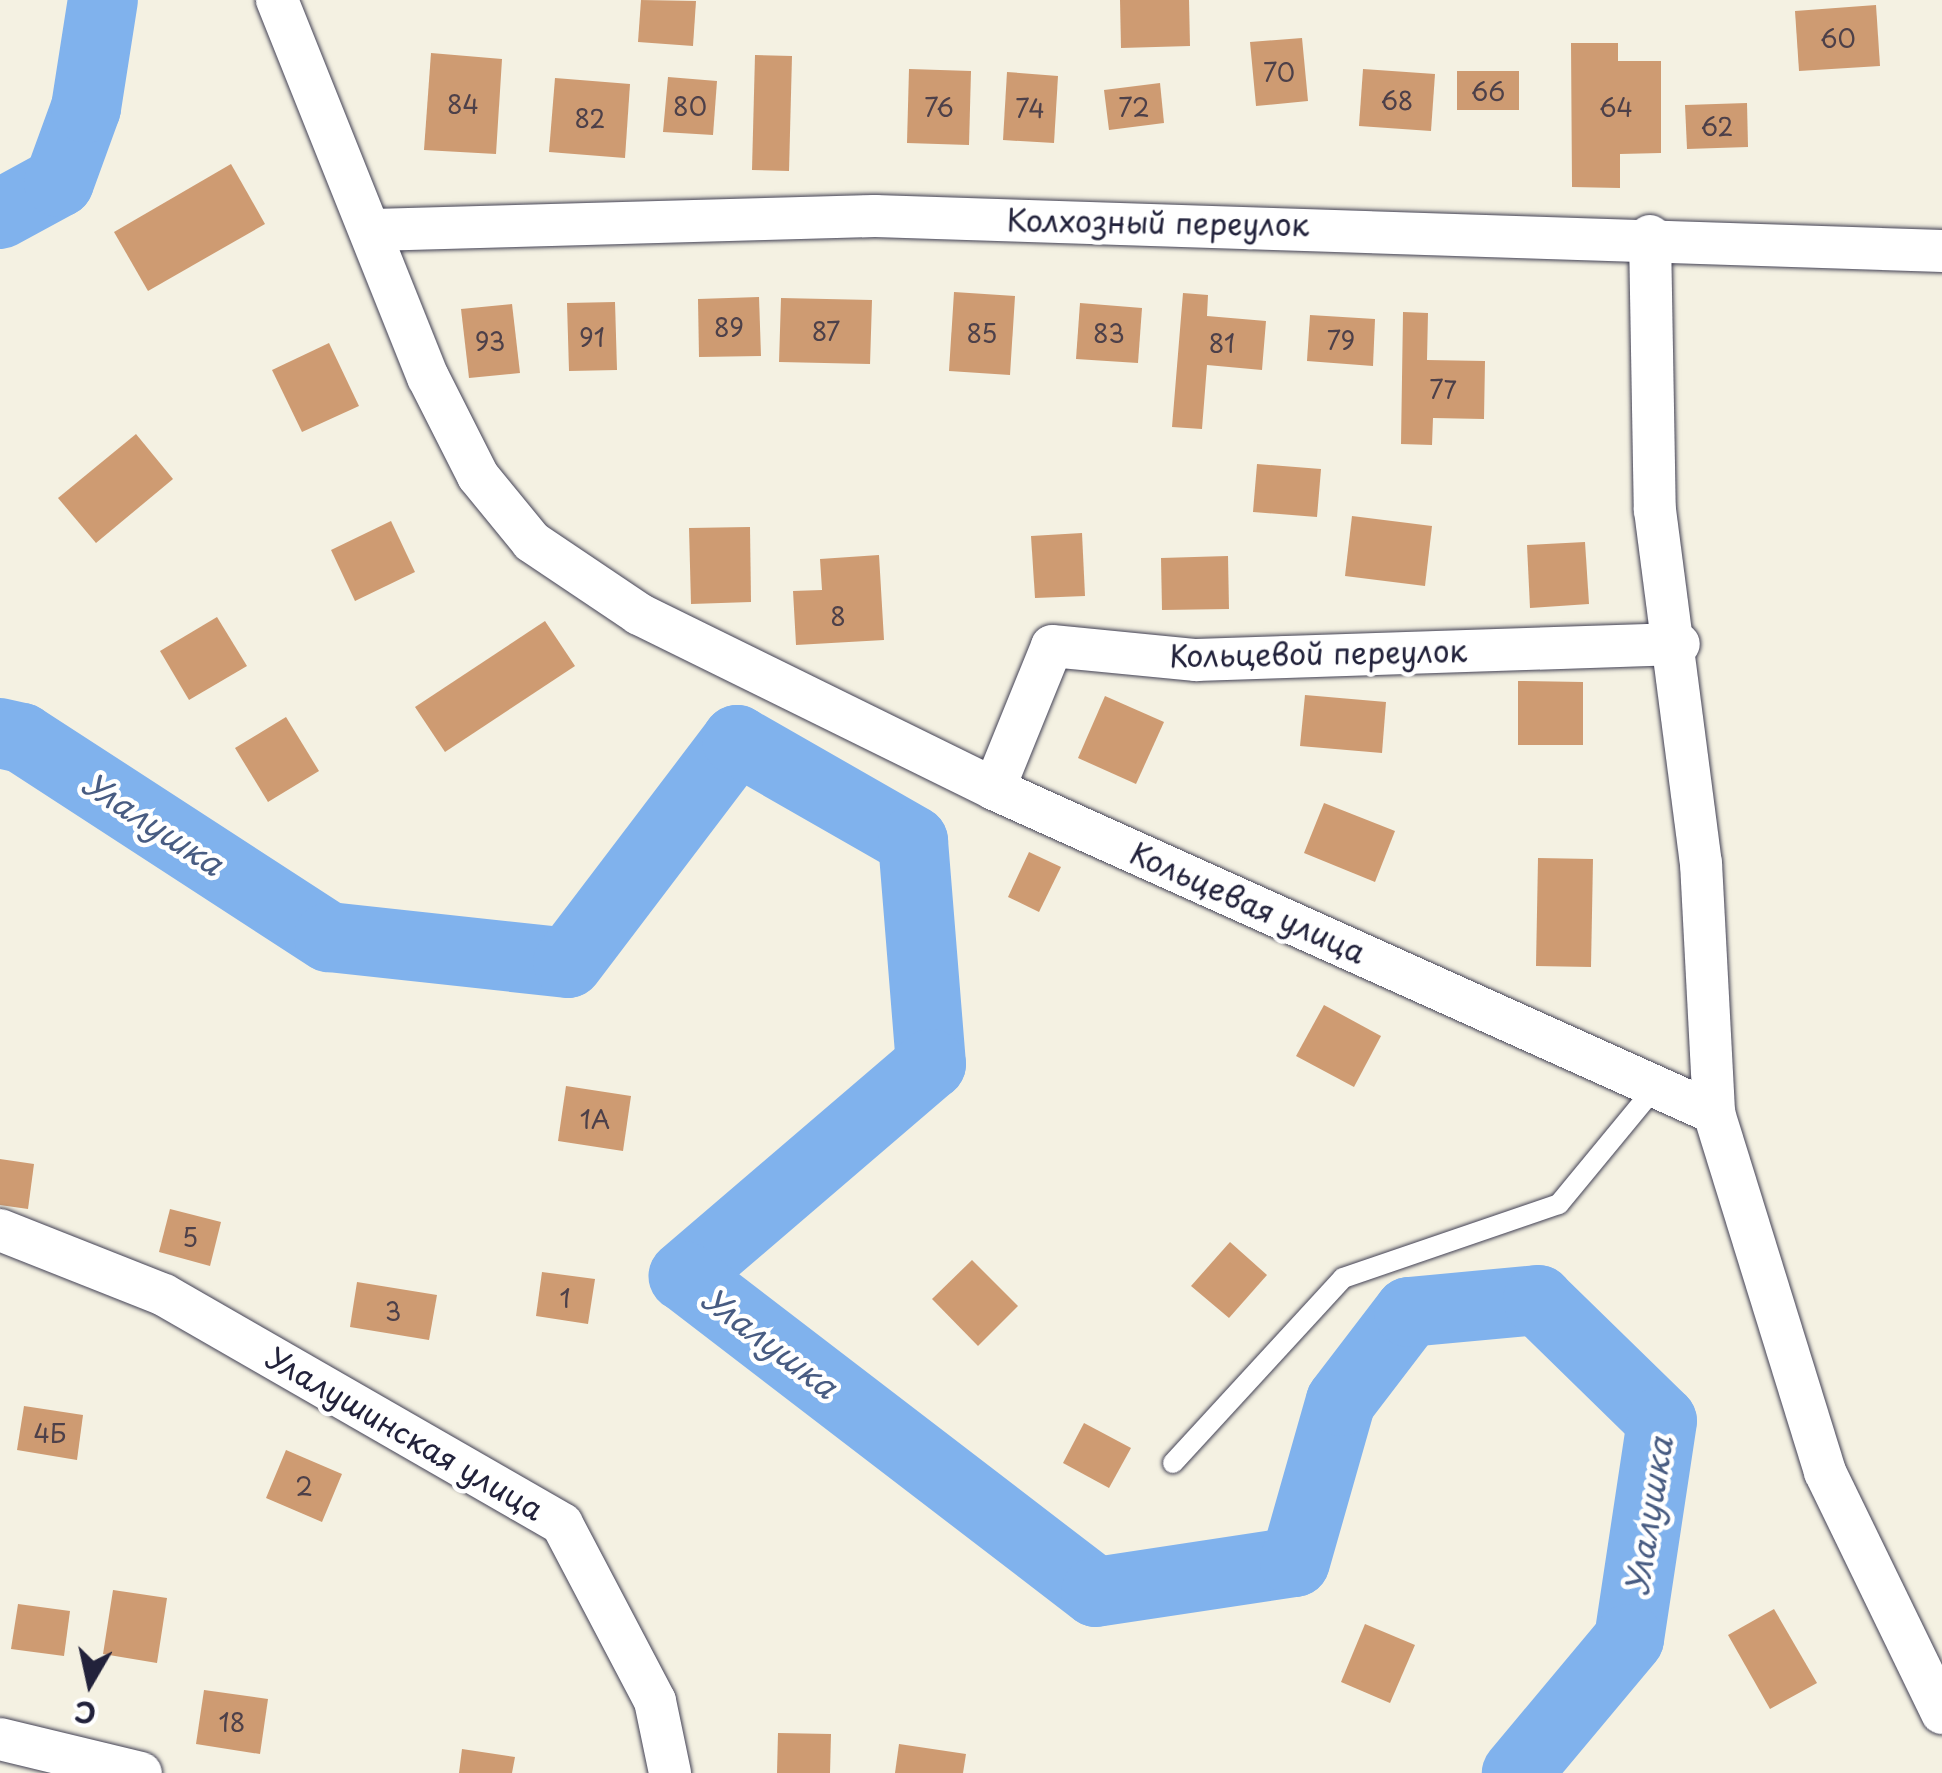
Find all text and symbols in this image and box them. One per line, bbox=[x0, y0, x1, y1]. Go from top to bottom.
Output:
house number: 60 bbox=[1820, 23, 1856, 53]
house number: 70 bbox=[1263, 57, 1295, 87]
house number: 66 bbox=[1471, 76, 1505, 106]
house number: 68 bbox=[1381, 85, 1413, 115]
house number: 84 bbox=[447, 89, 479, 119]
house number: 80 bbox=[673, 91, 707, 121]
house number: 76 bbox=[924, 92, 954, 122]
house number: 72 bbox=[1118, 92, 1150, 122]
house number: 64 bbox=[1599, 92, 1633, 122]
house number: 74 bbox=[1015, 93, 1045, 123]
house number: 82 bbox=[574, 103, 606, 133]
house number: 62 bbox=[1701, 111, 1733, 141]
street label: Колхозный переулок bbox=[1006, 201, 1310, 243]
house number: 89 bbox=[714, 312, 744, 342]
house number: 87 bbox=[812, 316, 840, 346]
house number: 85 bbox=[967, 318, 997, 348]
house number: 83 bbox=[1093, 318, 1125, 348]
house number: 91 bbox=[579, 322, 605, 352]
house number: 79 bbox=[1327, 325, 1355, 355]
house number: 93 bbox=[475, 326, 505, 356]
house number: 81 bbox=[1209, 328, 1235, 358]
house number: 77 bbox=[1429, 374, 1457, 404]
house number: 8 bbox=[830, 601, 846, 631]
street label: Кольцевой переулок bbox=[1168, 632, 1468, 674]
water label: Улалушка bbox=[76, 763, 230, 883]
street label: Кольцевая улица bbox=[1124, 834, 1372, 970]
house number: 1А bbox=[580, 1104, 610, 1134]
house number: 5 bbox=[182, 1222, 198, 1252]
water label: Улалушка bbox=[695, 1279, 845, 1405]
house number: 1 bbox=[559, 1283, 571, 1313]
house number: 3 bbox=[385, 1296, 401, 1326]
street label: Улалушинская улица bbox=[260, 1339, 550, 1527]
house number: 4Б bbox=[34, 1418, 66, 1448]
water label: Улалушка bbox=[1617, 1434, 1679, 1598]
house number: 2 bbox=[295, 1471, 313, 1501]
north arrow bbox=[40, 1633, 140, 1733]
text: С bbox=[71, 1690, 99, 1736]
house number: 18 bbox=[219, 1707, 245, 1737]

